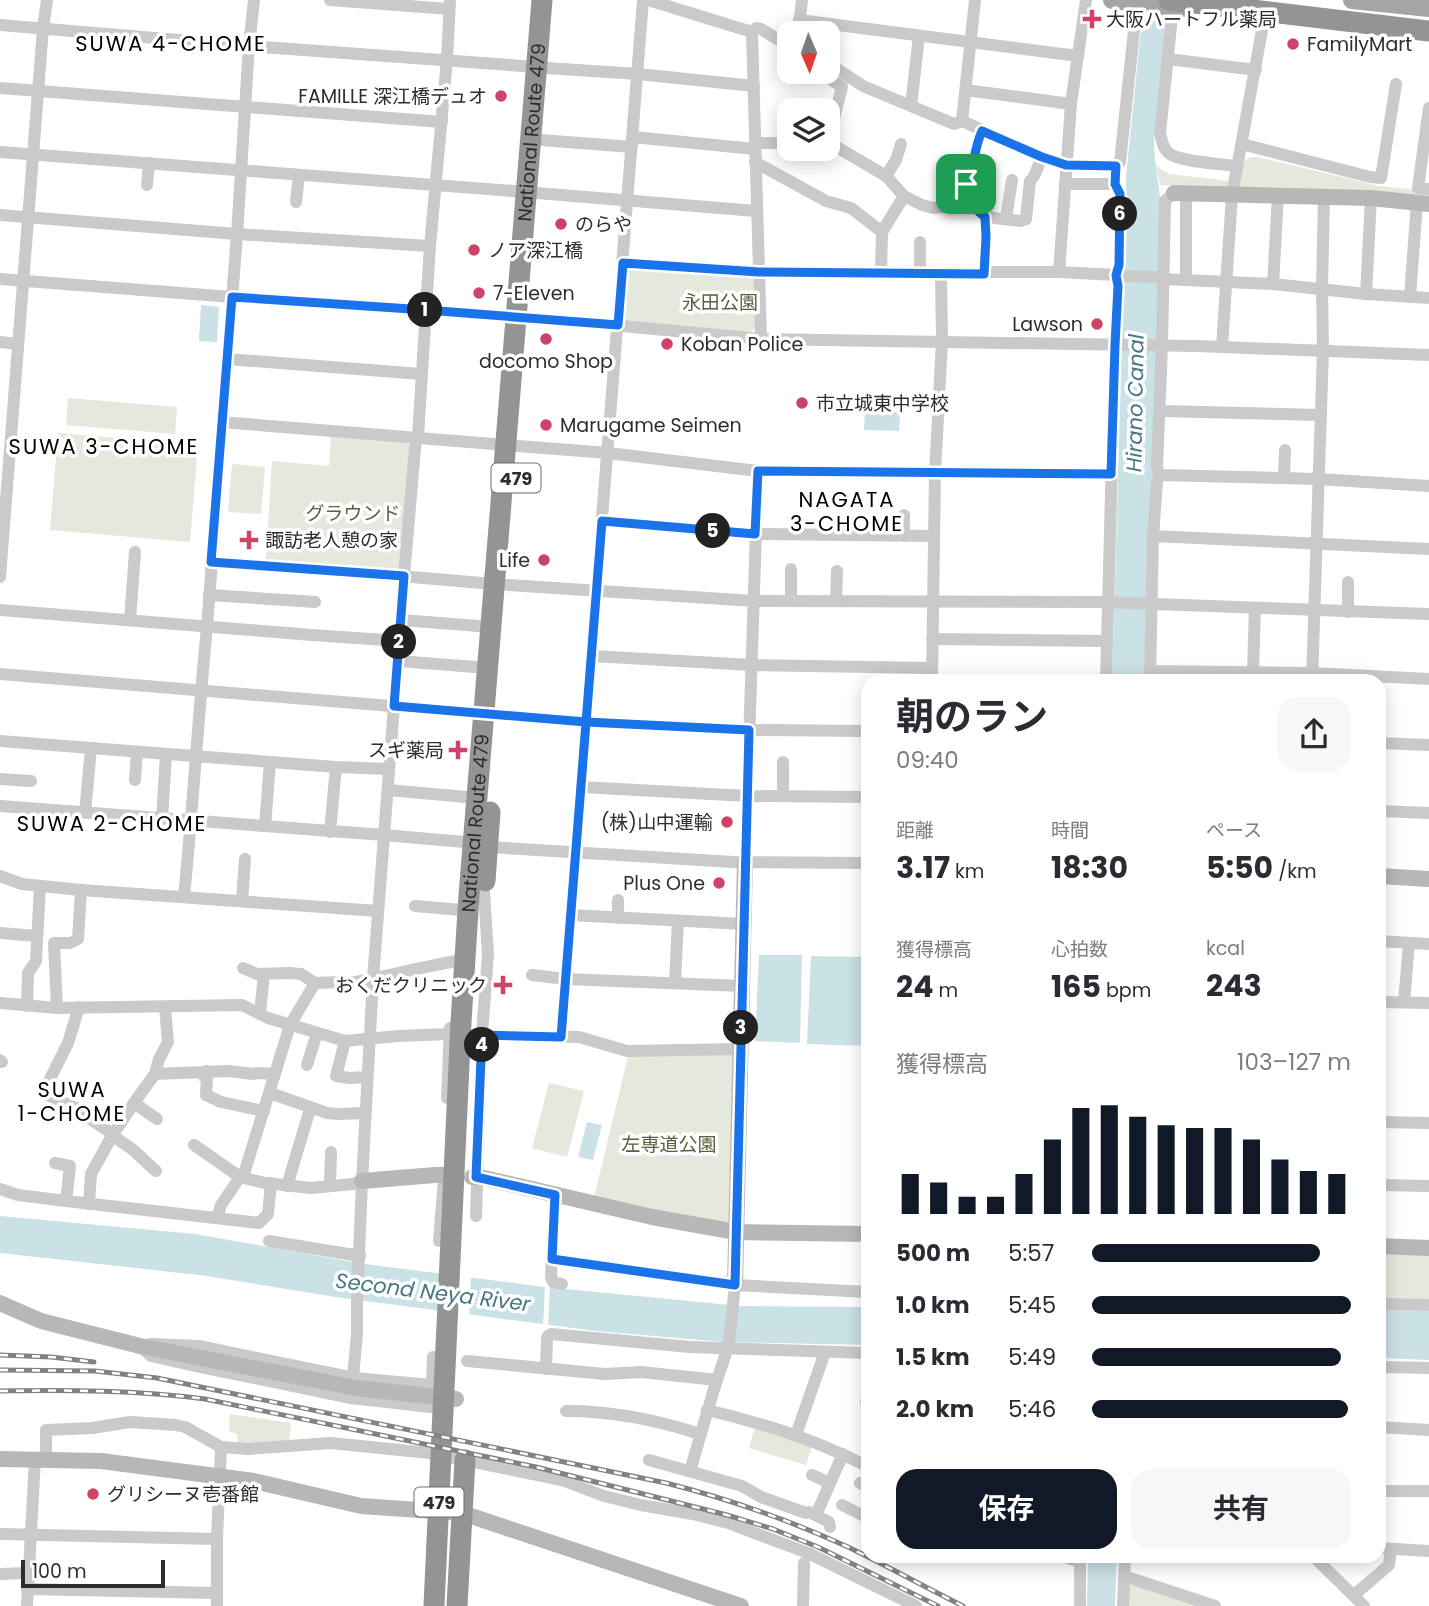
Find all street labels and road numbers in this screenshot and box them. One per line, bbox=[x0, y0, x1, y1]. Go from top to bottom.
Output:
street label: National Route 479 bbox=[510, 42, 552, 223]
road number: 479 bbox=[491, 464, 540, 492]
street label: National Route 479 bbox=[454, 733, 496, 913]
road number: 479 bbox=[414, 1488, 464, 1517]

